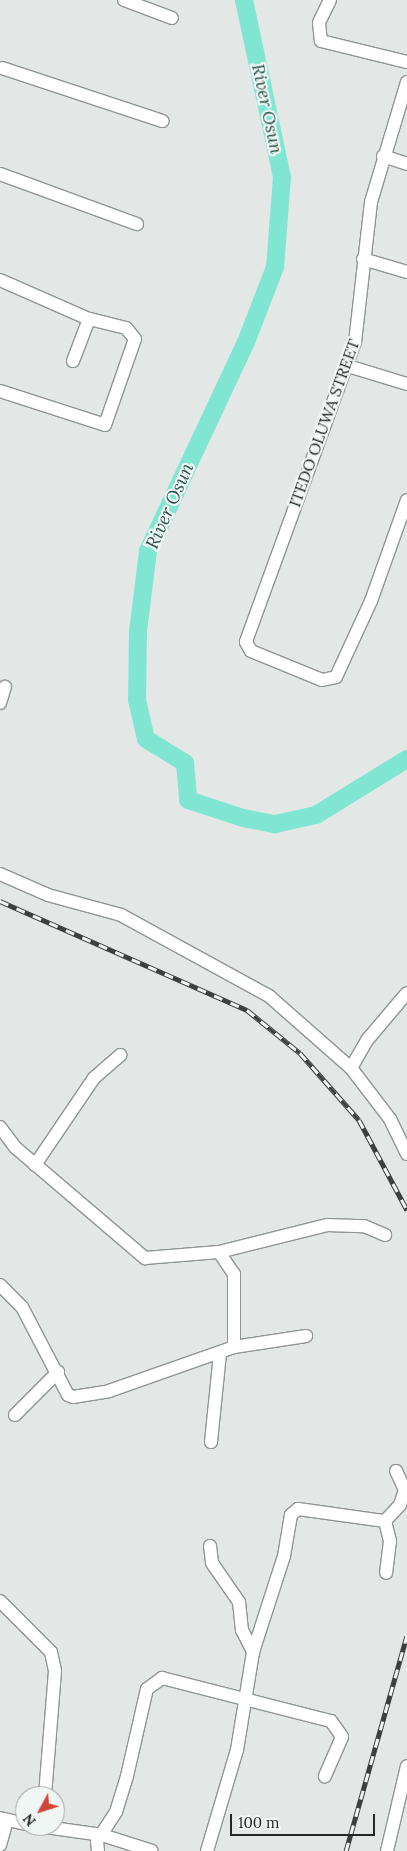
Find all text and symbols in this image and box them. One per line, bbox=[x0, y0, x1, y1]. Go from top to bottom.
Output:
water label: River Osun bbox=[247, 62, 287, 156]
street label: ITEDO OLUWA STREET bbox=[285, 337, 363, 509]
water label: River Osun bbox=[141, 460, 199, 552]
north arrow bbox=[15, 1786, 65, 1836]
scale bar bbox=[232, 1804, 377, 1836]
text: N bbox=[19, 1810, 40, 1830]
text: 100 m bbox=[238, 1813, 279, 1832]

